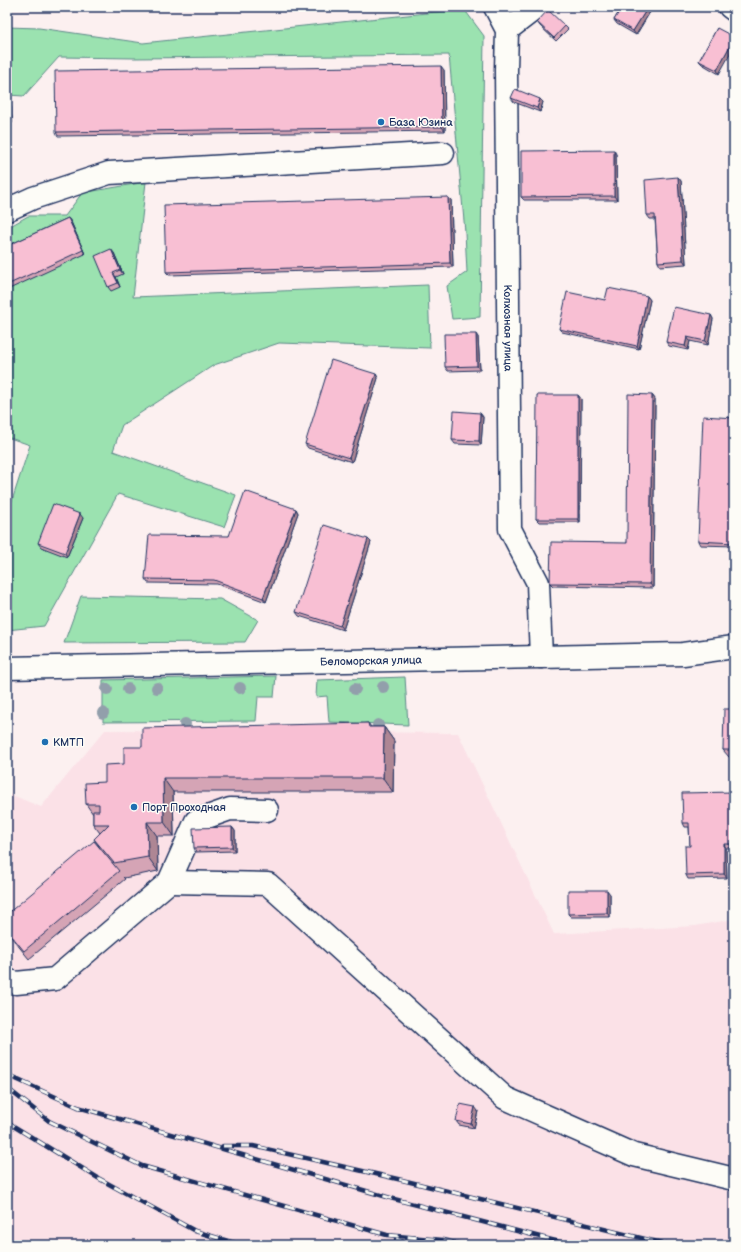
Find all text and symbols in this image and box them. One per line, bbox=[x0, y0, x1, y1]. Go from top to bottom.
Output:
place label: База Юзина bbox=[389, 116, 453, 129]
marker: База Юзина bbox=[376, 117, 386, 127]
street label: Колхозная улица bbox=[501, 284, 515, 372]
street label: Беломорская улица bbox=[320, 653, 423, 669]
place label: КМТП bbox=[53, 736, 84, 749]
marker: КМТП bbox=[40, 737, 50, 747]
place label: Порт Проходная bbox=[142, 801, 226, 814]
marker: Порт Проходная bbox=[129, 802, 139, 812]

